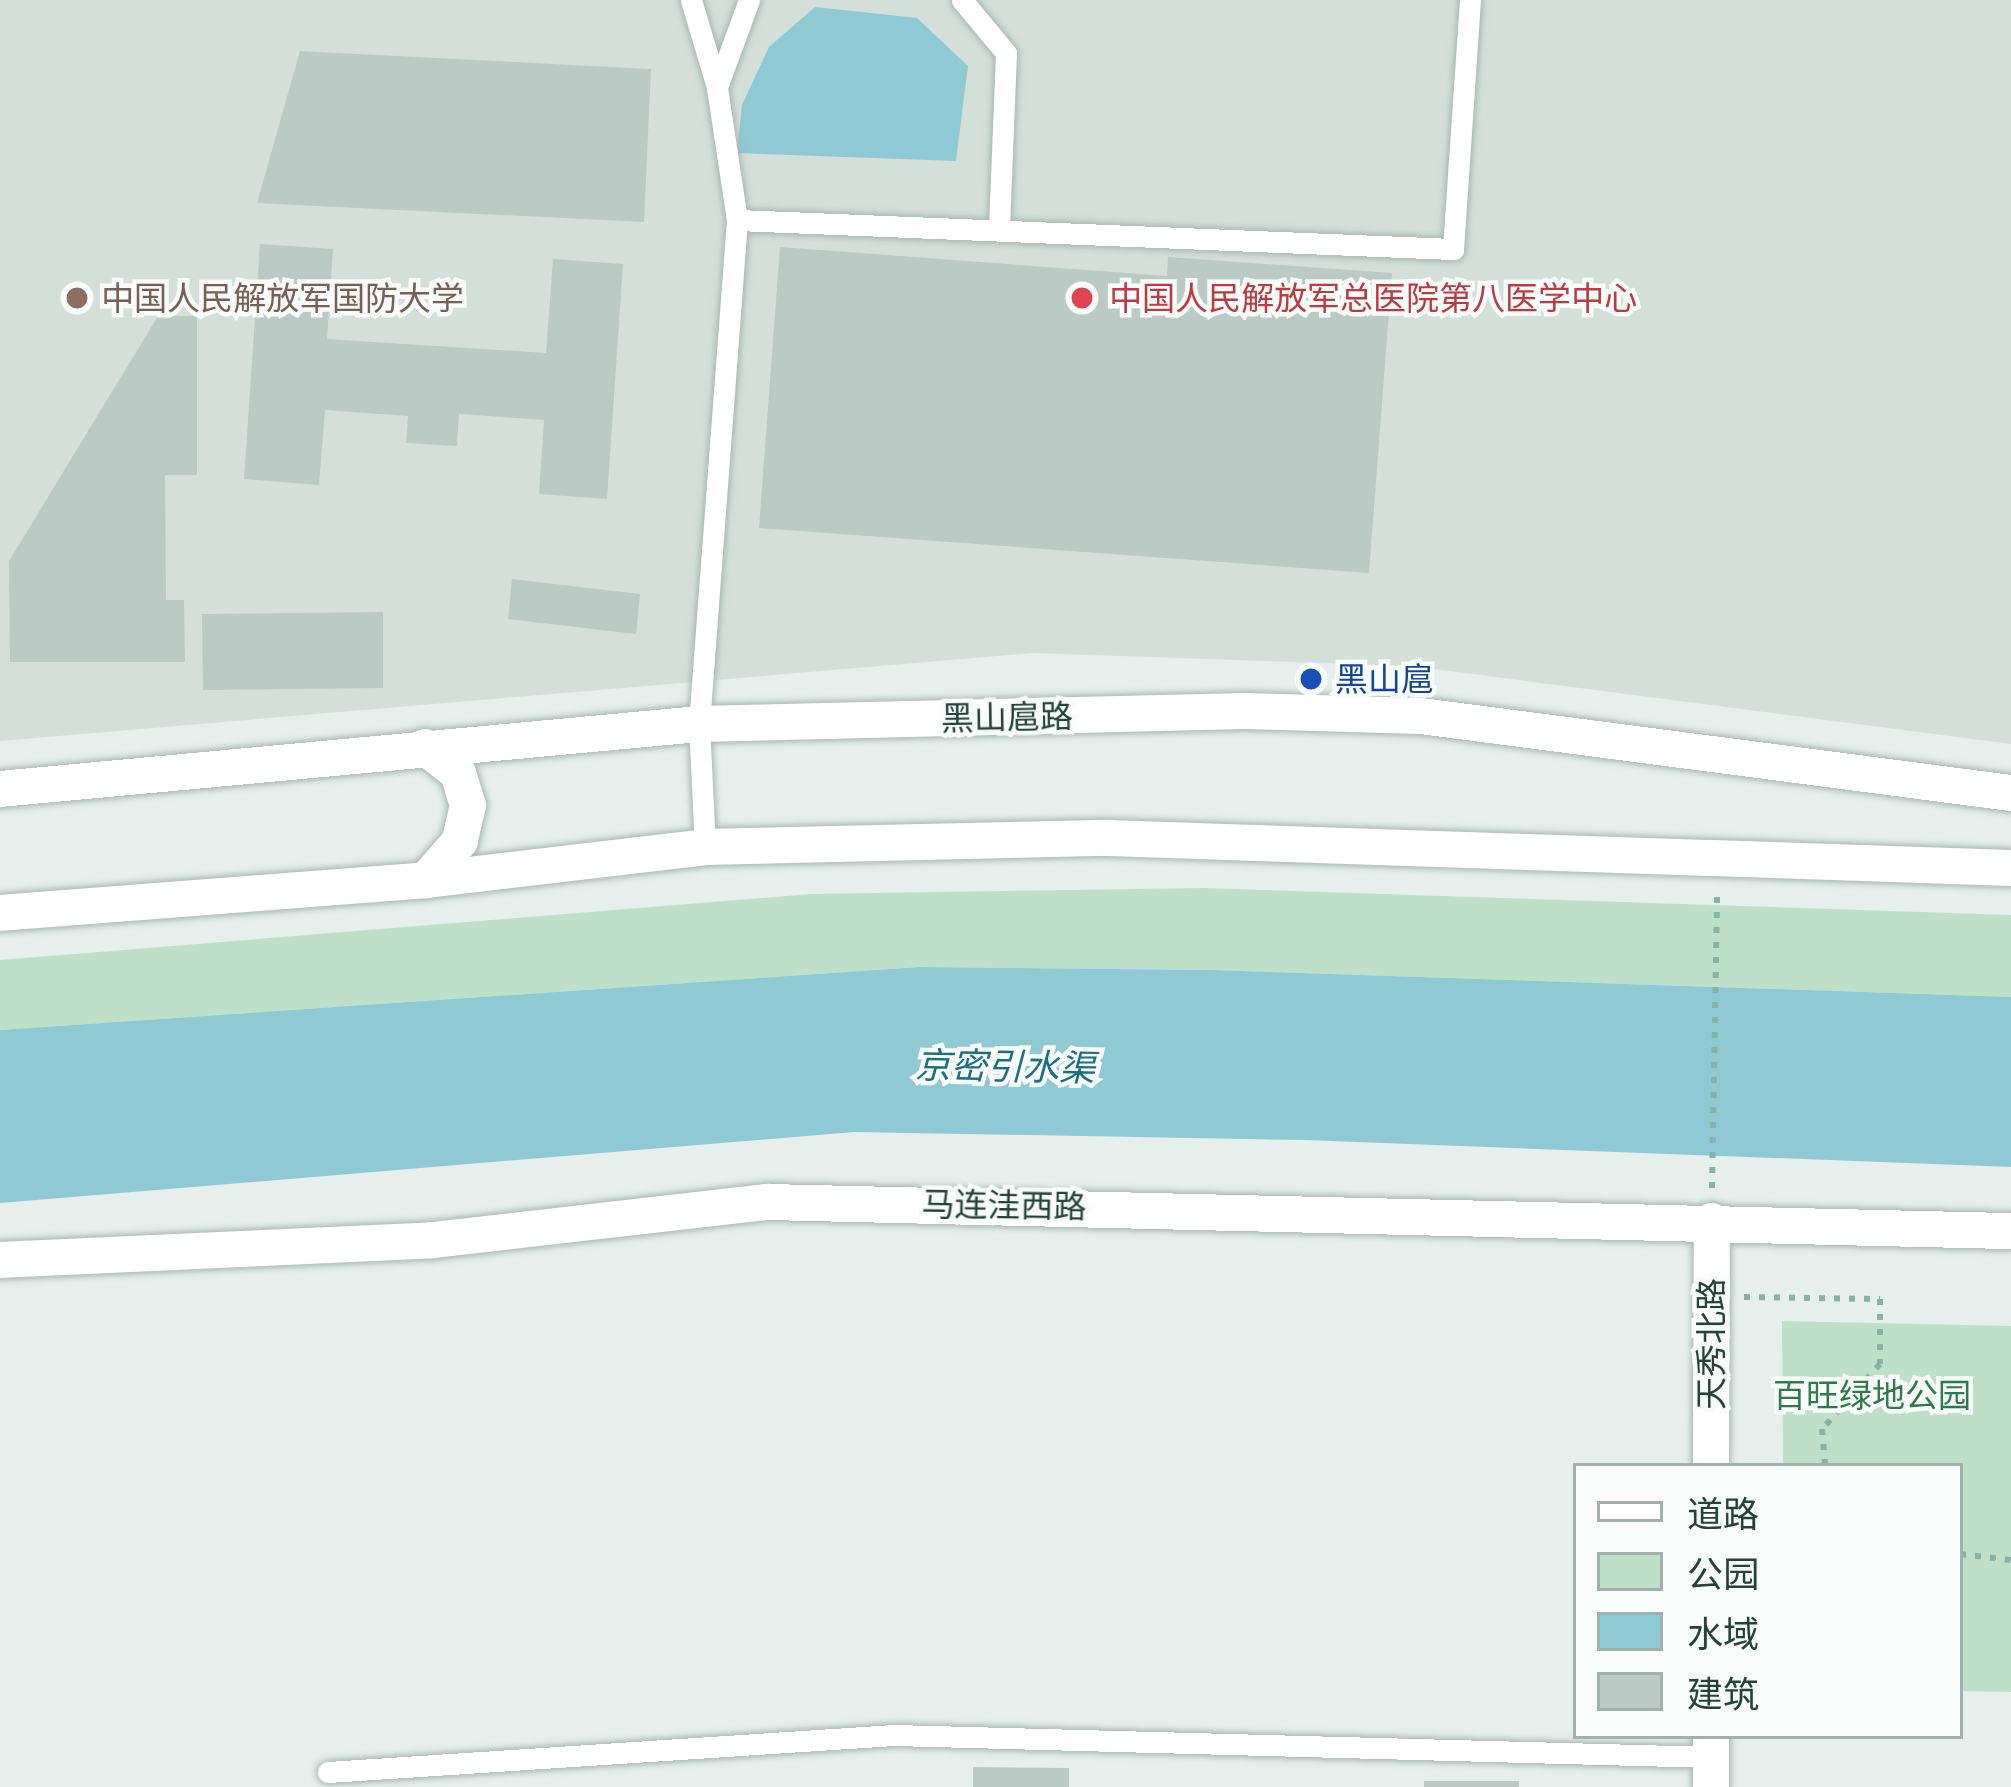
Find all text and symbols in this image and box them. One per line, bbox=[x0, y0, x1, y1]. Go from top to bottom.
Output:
place label: 中国人民解放军国防大学 bbox=[101, 278, 464, 318]
place label: 中国人民解放军总医院第八医学中心 bbox=[1109, 278, 1637, 318]
marker: 中国人民解放军总医院第八医学中心 bbox=[1066, 282, 1098, 314]
marker: 中国人民解放军国防大学 bbox=[64, 285, 90, 311]
place label: 黑山扈 bbox=[1335, 659, 1434, 699]
marker: 黑山扈 bbox=[1298, 666, 1324, 692]
street label: 黑山扈路 bbox=[941, 696, 1073, 738]
water label: 京密引水渠 bbox=[915, 1043, 1095, 1089]
street label: 马连洼西路 bbox=[921, 1184, 1087, 1226]
street label: 天秀北路 bbox=[1691, 1278, 1731, 1410]
park label: 百旺绿地公园 bbox=[1773, 1375, 1971, 1415]
legend bbox=[1573, 1463, 1963, 1739]
text: 道路 bbox=[1687, 1493, 1759, 1534]
text: 公园 bbox=[1687, 1553, 1759, 1594]
text: 水域 bbox=[1687, 1613, 1759, 1654]
text: 建筑 bbox=[1687, 1673, 1759, 1714]

